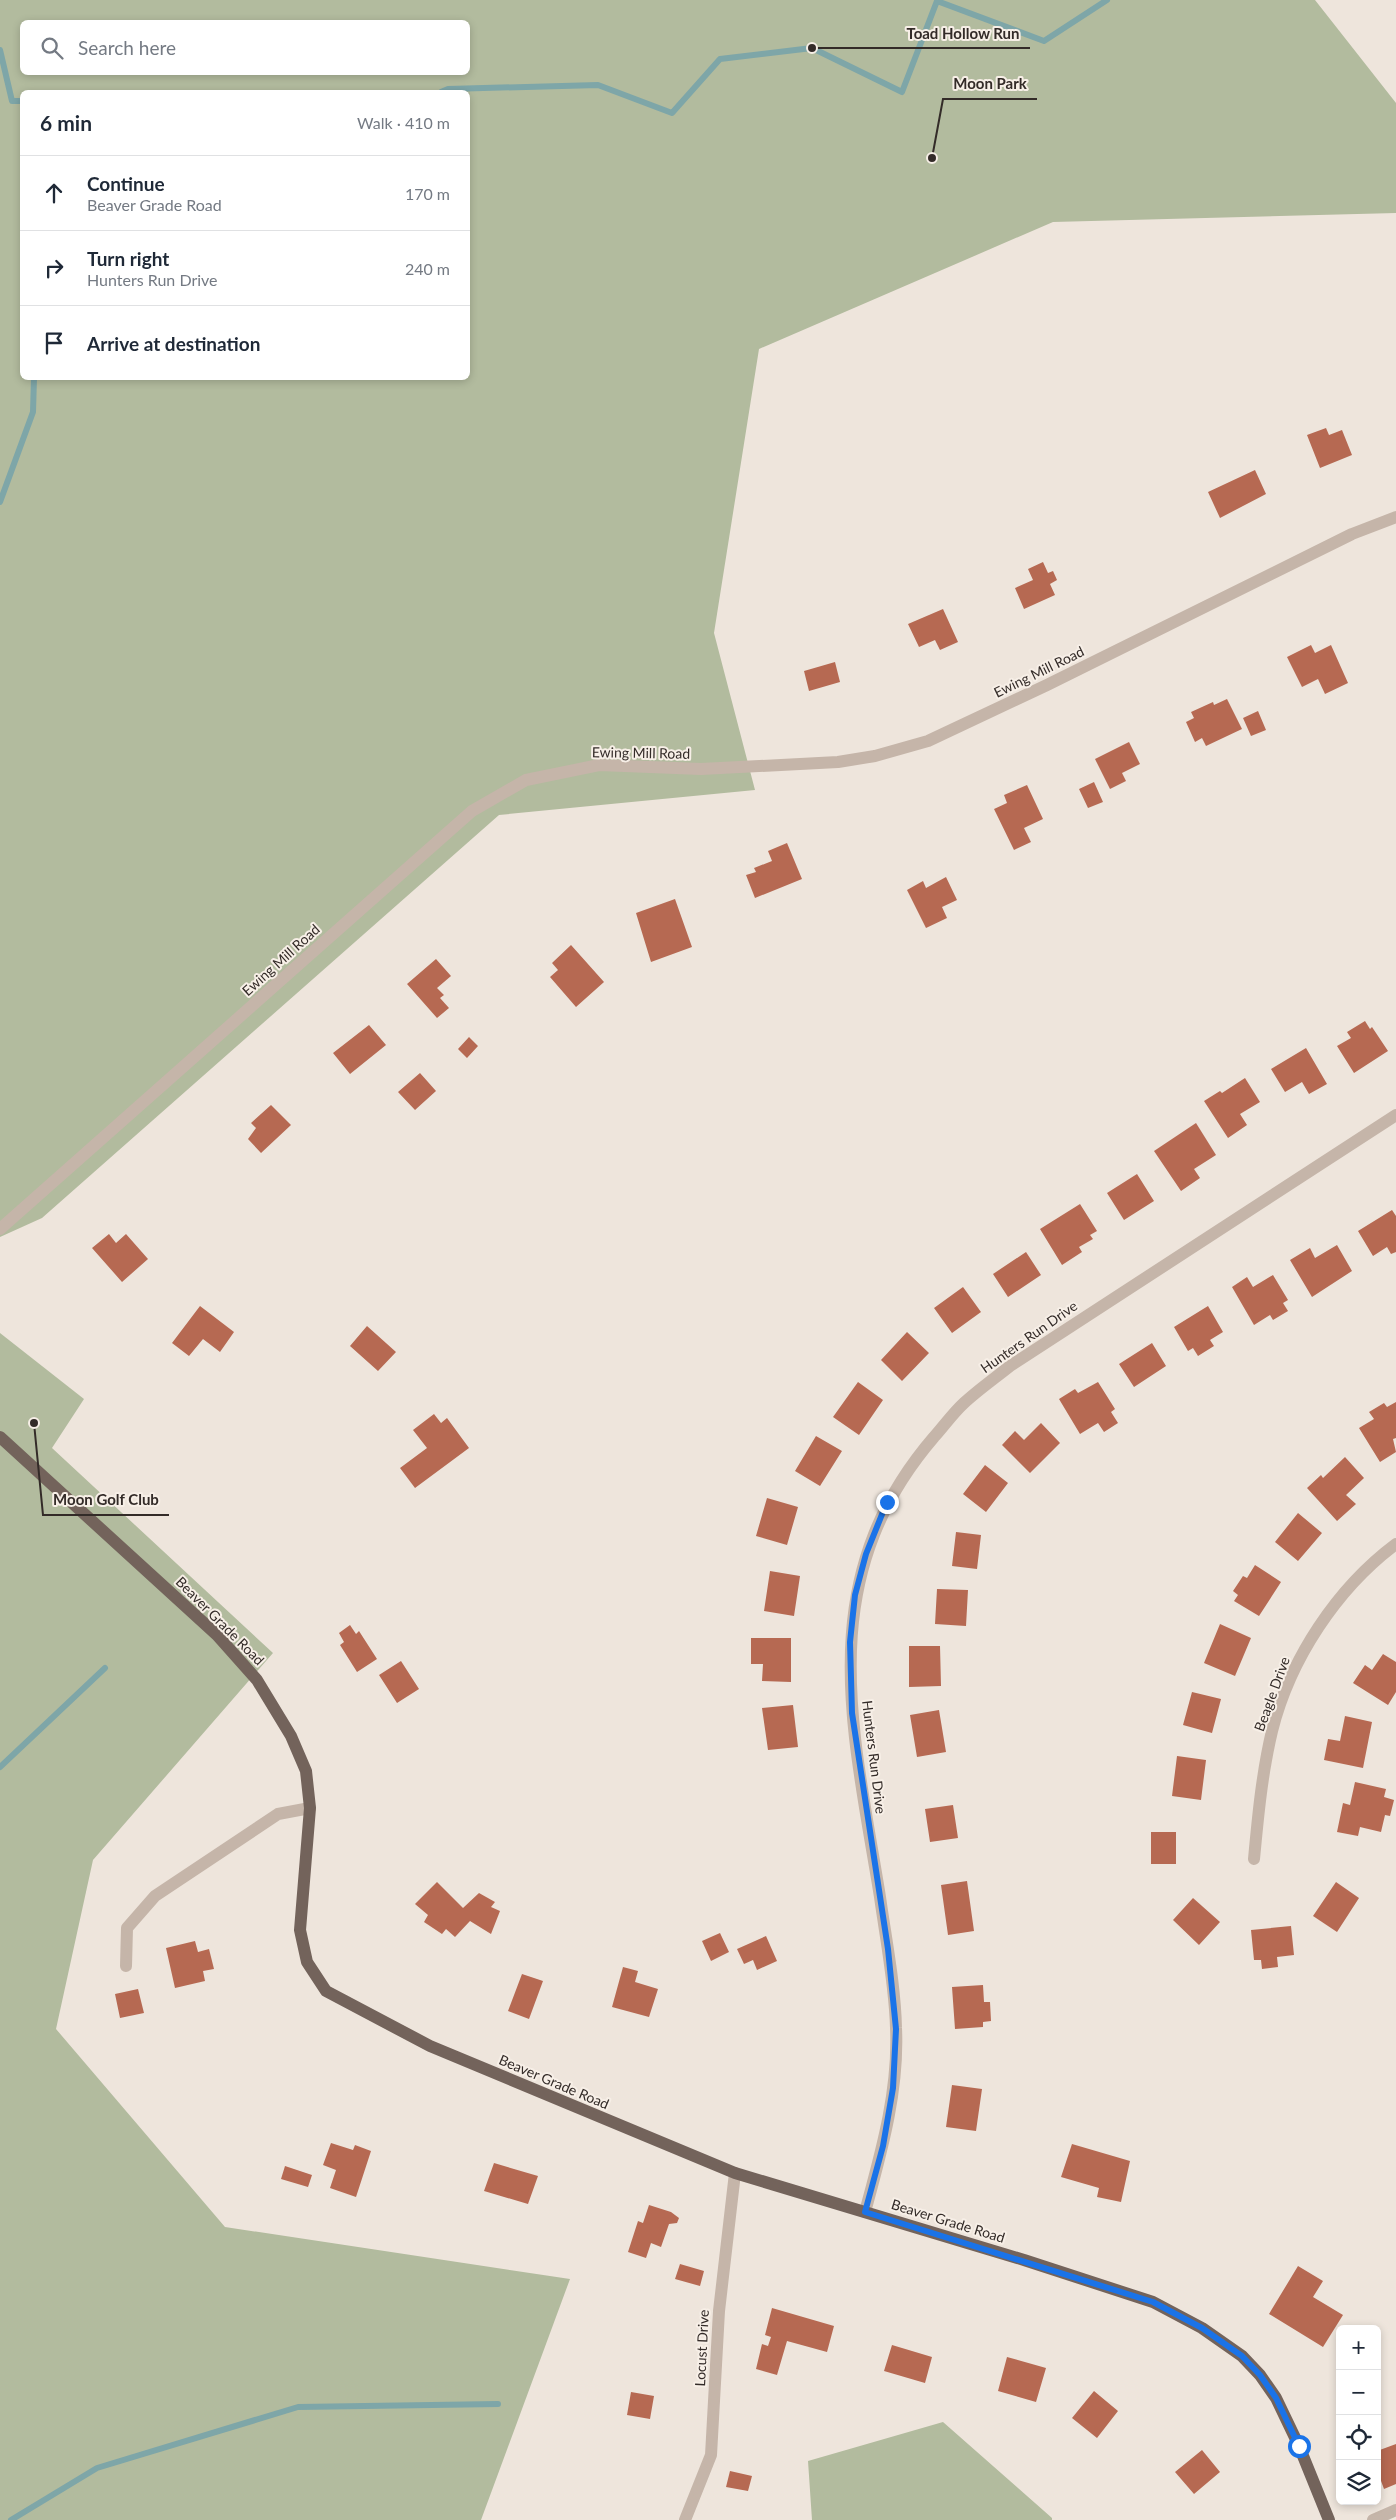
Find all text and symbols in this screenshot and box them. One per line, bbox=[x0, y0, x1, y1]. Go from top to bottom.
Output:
callout: Toad Hollow Run bbox=[897, 18, 1030, 48]
search box bbox=[20, 20, 470, 75]
text: Toad Hollow Run bbox=[906, 24, 1020, 42]
icon: search bbox=[38, 34, 66, 62]
text: Search here bbox=[78, 36, 176, 59]
callout: Moon Park bbox=[943, 69, 1037, 99]
text: Moon Park bbox=[953, 74, 1028, 92]
text: 6 min bbox=[40, 110, 92, 135]
text: Walk · 410 m bbox=[357, 113, 450, 132]
text: Continue bbox=[87, 172, 165, 195]
icon: ahead bbox=[40, 179, 68, 207]
text: 170 m bbox=[405, 184, 450, 203]
text: Beaver Grade Road bbox=[87, 195, 222, 214]
text: Turn right bbox=[87, 247, 169, 270]
icon: right bbox=[40, 254, 68, 282]
text: 240 m bbox=[405, 259, 450, 278]
text: Hunters Run Drive bbox=[87, 270, 218, 289]
icon: arrive bbox=[40, 329, 68, 357]
text: Arrive at destination bbox=[87, 332, 260, 355]
street label: Ewing Mill Road bbox=[991, 642, 1087, 701]
street label: Ewing Mill Road bbox=[592, 743, 690, 762]
street label: Ewing Mill Road bbox=[238, 920, 323, 999]
street label: Hunters Run Drive bbox=[977, 1297, 1080, 1376]
callout: Moon Golf Club bbox=[43, 1485, 169, 1515]
text: Moon Golf Club bbox=[53, 1490, 159, 1508]
route end bbox=[876, 1491, 899, 1514]
street label: Beaver Grade Road bbox=[173, 1573, 268, 1668]
street label: Beagle Drive bbox=[1250, 1654, 1293, 1733]
street label: Hunters Run Drive bbox=[859, 1699, 890, 1815]
street label: Beaver Grade Road bbox=[497, 2051, 612, 2112]
street label: Beaver Grade Road bbox=[889, 2195, 1007, 2246]
street label: Locust Drive bbox=[691, 2309, 712, 2387]
map controls bbox=[1336, 2325, 1381, 2505]
button: + bbox=[1336, 2325, 1381, 2370]
button: − bbox=[1336, 2370, 1381, 2415]
button: locate bbox=[1336, 2415, 1381, 2460]
route start bbox=[1288, 2435, 1311, 2458]
button: layers bbox=[1336, 2460, 1381, 2505]

